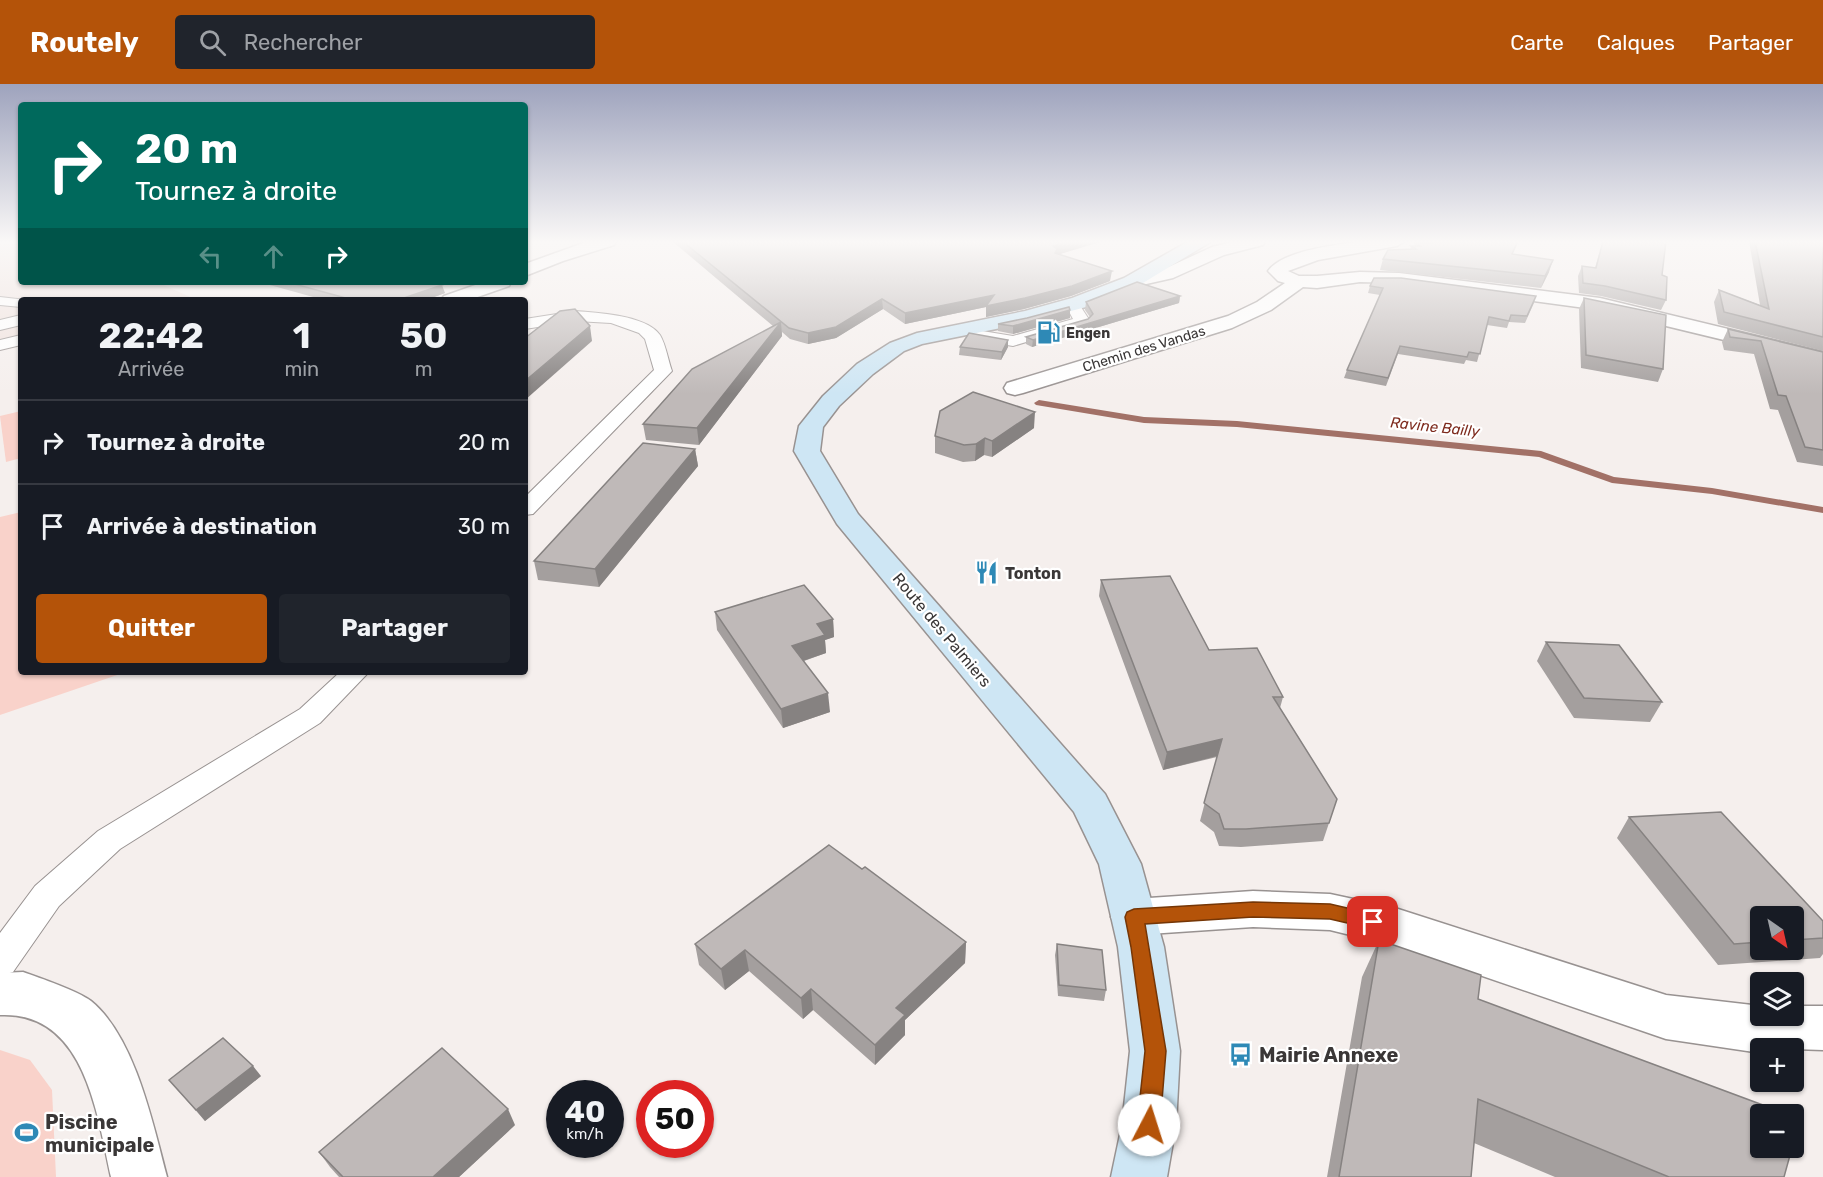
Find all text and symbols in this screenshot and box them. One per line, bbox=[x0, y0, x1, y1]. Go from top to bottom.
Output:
search box bbox=[175, 15, 595, 69]
text: Routely bbox=[30, 26, 139, 59]
icon: search bbox=[196, 26, 229, 59]
text: Rechercher bbox=[244, 29, 362, 56]
text: Carte bbox=[1510, 30, 1564, 55]
text: Calques bbox=[1597, 30, 1675, 55]
text: Partager bbox=[1708, 30, 1793, 55]
text: 20 m bbox=[135, 124, 238, 174]
icon: right bbox=[36, 126, 114, 204]
text: Tournez à droite bbox=[135, 175, 337, 207]
icon: left bbox=[194, 240, 227, 273]
icon: ahead bbox=[257, 240, 290, 273]
icon: right bbox=[320, 240, 353, 273]
text: 22:42 bbox=[99, 314, 204, 357]
text: 1 bbox=[293, 314, 311, 357]
text: 50 bbox=[400, 314, 447, 357]
fuel station icon: Engen bbox=[1035, 320, 1061, 346]
street label: Chemin des Vandas bbox=[1081, 322, 1207, 376]
place label: Engen bbox=[1066, 325, 1110, 342]
text: Arrivée bbox=[118, 357, 184, 381]
text: min bbox=[284, 357, 319, 381]
text: m bbox=[415, 357, 432, 381]
water label: Ravine Bailly bbox=[1389, 413, 1481, 441]
icon: right bbox=[36, 426, 69, 459]
text: Tournez à droite bbox=[87, 429, 265, 456]
text: 20 m bbox=[458, 429, 510, 456]
icon: arrive bbox=[36, 510, 69, 543]
text: Arrivée à destination bbox=[87, 513, 317, 540]
text: 30 m bbox=[458, 513, 510, 540]
restaurant icon: Tonton bbox=[974, 560, 1000, 586]
place label: Tonton bbox=[1005, 564, 1061, 583]
street label: Route des Palmiers bbox=[889, 569, 995, 691]
button: Quitter bbox=[36, 594, 267, 663]
button: Partager bbox=[279, 594, 510, 663]
pin bbox=[1347, 896, 1398, 947]
icon: arrive bbox=[1356, 905, 1389, 938]
north arrow bbox=[1750, 906, 1804, 960]
map controls bbox=[1750, 906, 1804, 1158]
button: layers bbox=[1750, 972, 1804, 1026]
button: + bbox=[1750, 1038, 1804, 1092]
bus stop icon: Mairie Annexe bbox=[1228, 1042, 1254, 1068]
place label: Mairie Annexe bbox=[1259, 1043, 1398, 1067]
speed limit sign: 50 bbox=[636, 1080, 714, 1158]
position arrow bbox=[1117, 1093, 1181, 1157]
text: 40 bbox=[565, 1094, 605, 1130]
button: − bbox=[1750, 1104, 1804, 1158]
place label: Piscine municipale bbox=[45, 1110, 154, 1157]
sports icon: Piscine municipale bbox=[14, 1120, 40, 1146]
text: km/h bbox=[566, 1125, 604, 1143]

